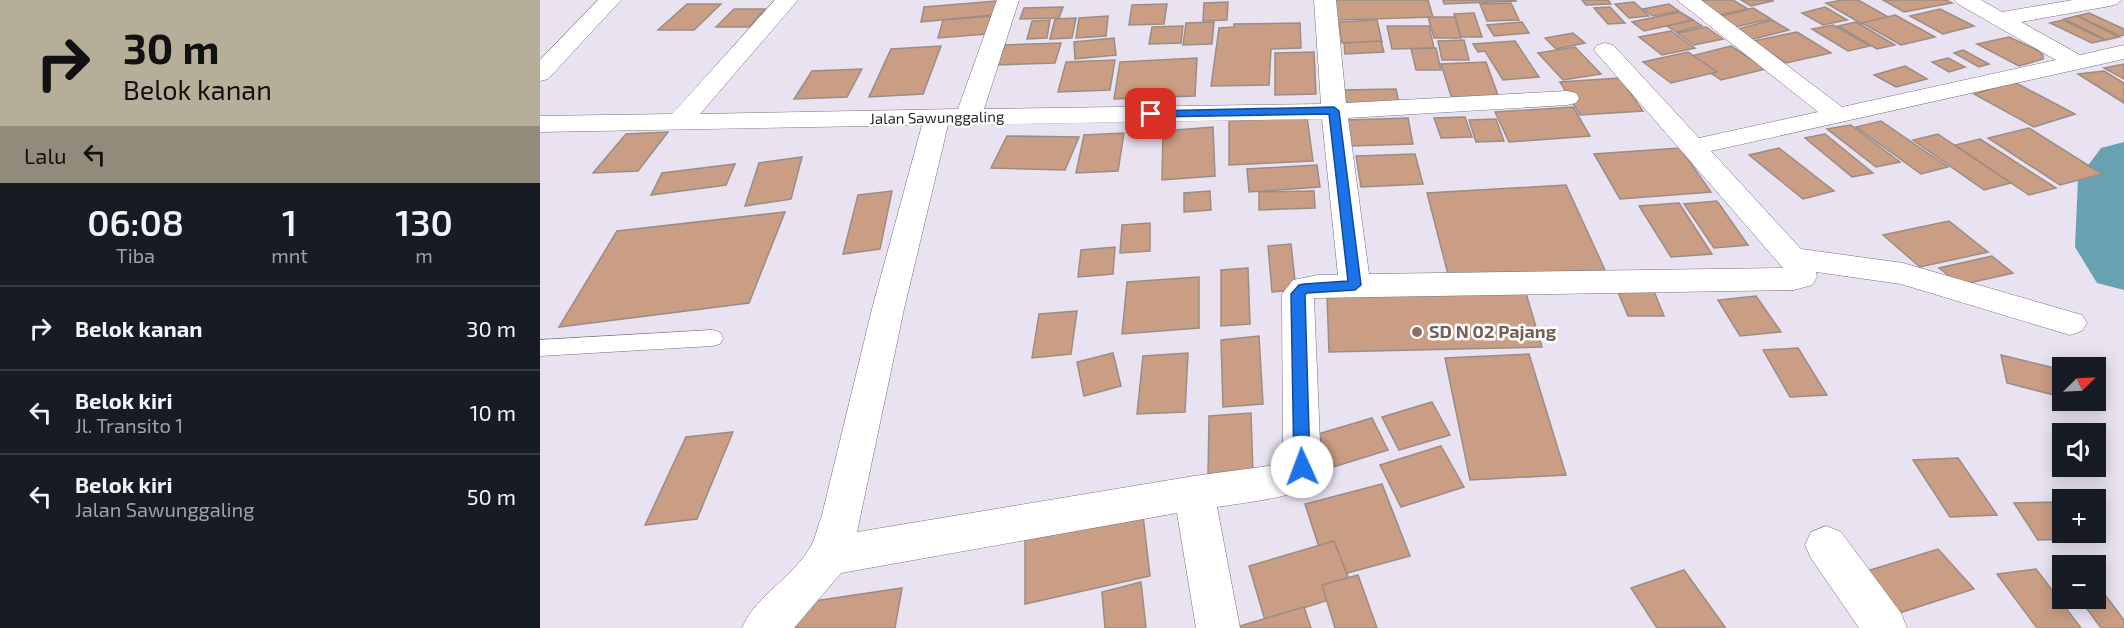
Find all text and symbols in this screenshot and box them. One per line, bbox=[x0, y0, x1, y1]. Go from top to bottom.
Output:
text: 30 m bbox=[123, 22, 219, 72]
icon: right bbox=[24, 24, 102, 102]
text: Belok kanan bbox=[123, 73, 272, 105]
pin bbox=[1125, 88, 1176, 139]
icon: arrive bbox=[1134, 97, 1167, 130]
street label: Jalan Sawunggaling bbox=[870, 107, 1005, 127]
icon: left bbox=[78, 138, 111, 171]
text: Lalu bbox=[24, 142, 66, 168]
text: 06:08 bbox=[87, 200, 184, 243]
text: 1 bbox=[282, 200, 297, 243]
text: 130 bbox=[395, 200, 453, 243]
text: Tiba bbox=[116, 243, 155, 267]
text: mnt bbox=[271, 243, 308, 267]
text: m bbox=[415, 243, 433, 267]
icon: right bbox=[24, 312, 57, 345]
text: Belok kanan bbox=[75, 315, 202, 341]
text: 30 m bbox=[466, 315, 516, 341]
place label: SD N 02 Pajang bbox=[1429, 320, 1557, 342]
marker: SD N 02 Pajang bbox=[1410, 325, 1424, 339]
north arrow bbox=[2052, 357, 2106, 411]
map controls bbox=[2052, 357, 2106, 609]
text: Belok kiri bbox=[75, 387, 172, 413]
icon: left bbox=[24, 396, 57, 429]
text: 10 m bbox=[470, 399, 516, 425]
text: Jl. Transito 1 bbox=[75, 413, 183, 437]
button: sound bbox=[2052, 423, 2106, 477]
position arrow bbox=[1270, 435, 1334, 499]
text: Belok kiri bbox=[75, 471, 172, 497]
icon: left bbox=[24, 480, 57, 513]
text: 50 m bbox=[467, 483, 516, 509]
button: + bbox=[2052, 489, 2106, 543]
text: Jalan Sawunggaling bbox=[75, 497, 254, 521]
button: − bbox=[2052, 555, 2106, 609]

